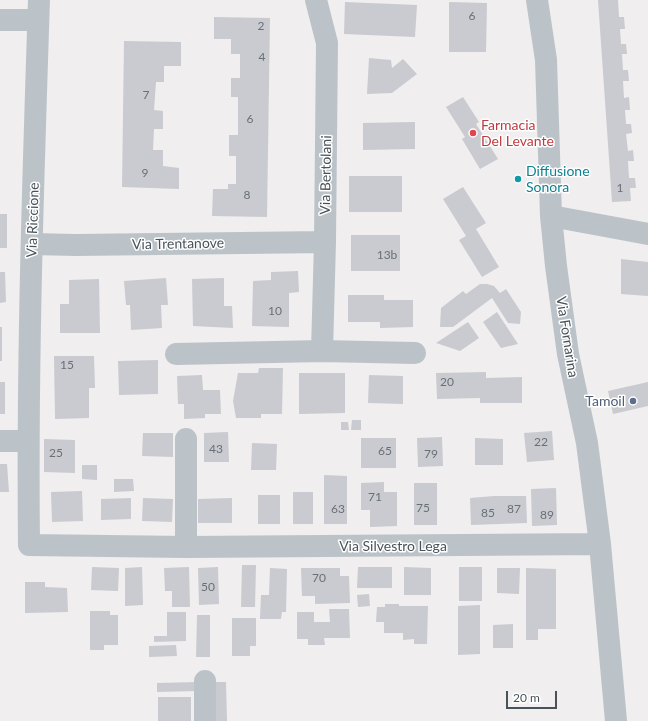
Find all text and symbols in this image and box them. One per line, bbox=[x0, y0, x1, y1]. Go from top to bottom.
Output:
house number: 6 bbox=[469, 9, 475, 23]
house number: 2 bbox=[258, 19, 264, 33]
house number: 4 bbox=[259, 50, 265, 64]
house number: 7 bbox=[143, 88, 149, 102]
house number: 6 bbox=[247, 112, 253, 126]
place label: Farmacia Del Levante bbox=[481, 117, 554, 150]
marker: Farmacia Del Levante bbox=[468, 128, 478, 138]
street label: Via Bertolani bbox=[317, 135, 335, 215]
place label: Diffusione Sonora bbox=[526, 163, 590, 196]
house number: 9 bbox=[142, 166, 148, 180]
marker: Diffusione Sonora bbox=[513, 174, 523, 184]
house number: 1 bbox=[617, 181, 623, 195]
street label: Via Riccione bbox=[23, 182, 43, 258]
house number: 8 bbox=[244, 188, 250, 202]
street label: Via Trentanove bbox=[132, 235, 224, 253]
house number: 13b bbox=[377, 248, 397, 262]
street label: Via Fornarina bbox=[552, 295, 582, 379]
house number: 10 bbox=[268, 304, 282, 318]
house number: 15 bbox=[60, 358, 74, 372]
house number: 20 bbox=[440, 375, 454, 389]
place label: Tamoil bbox=[585, 393, 625, 409]
marker: Tamoil bbox=[628, 396, 638, 406]
house number: 22 bbox=[534, 435, 548, 449]
house number: 43 bbox=[209, 442, 223, 456]
house number: 65 bbox=[378, 444, 392, 458]
house number: 25 bbox=[49, 446, 63, 460]
house number: 79 bbox=[424, 447, 438, 461]
house number: 71 bbox=[368, 490, 382, 504]
house number: 75 bbox=[416, 501, 430, 515]
house number: 63 bbox=[331, 502, 345, 516]
house number: 87 bbox=[507, 502, 521, 516]
house number: 85 bbox=[481, 506, 495, 520]
house number: 89 bbox=[540, 508, 554, 522]
street label: Via Silvestro Lega bbox=[339, 538, 447, 554]
house number: 70 bbox=[312, 571, 326, 585]
house number: 50 bbox=[201, 580, 215, 594]
scale bar bbox=[508, 683, 559, 709]
text: 20 m bbox=[513, 690, 540, 705]

